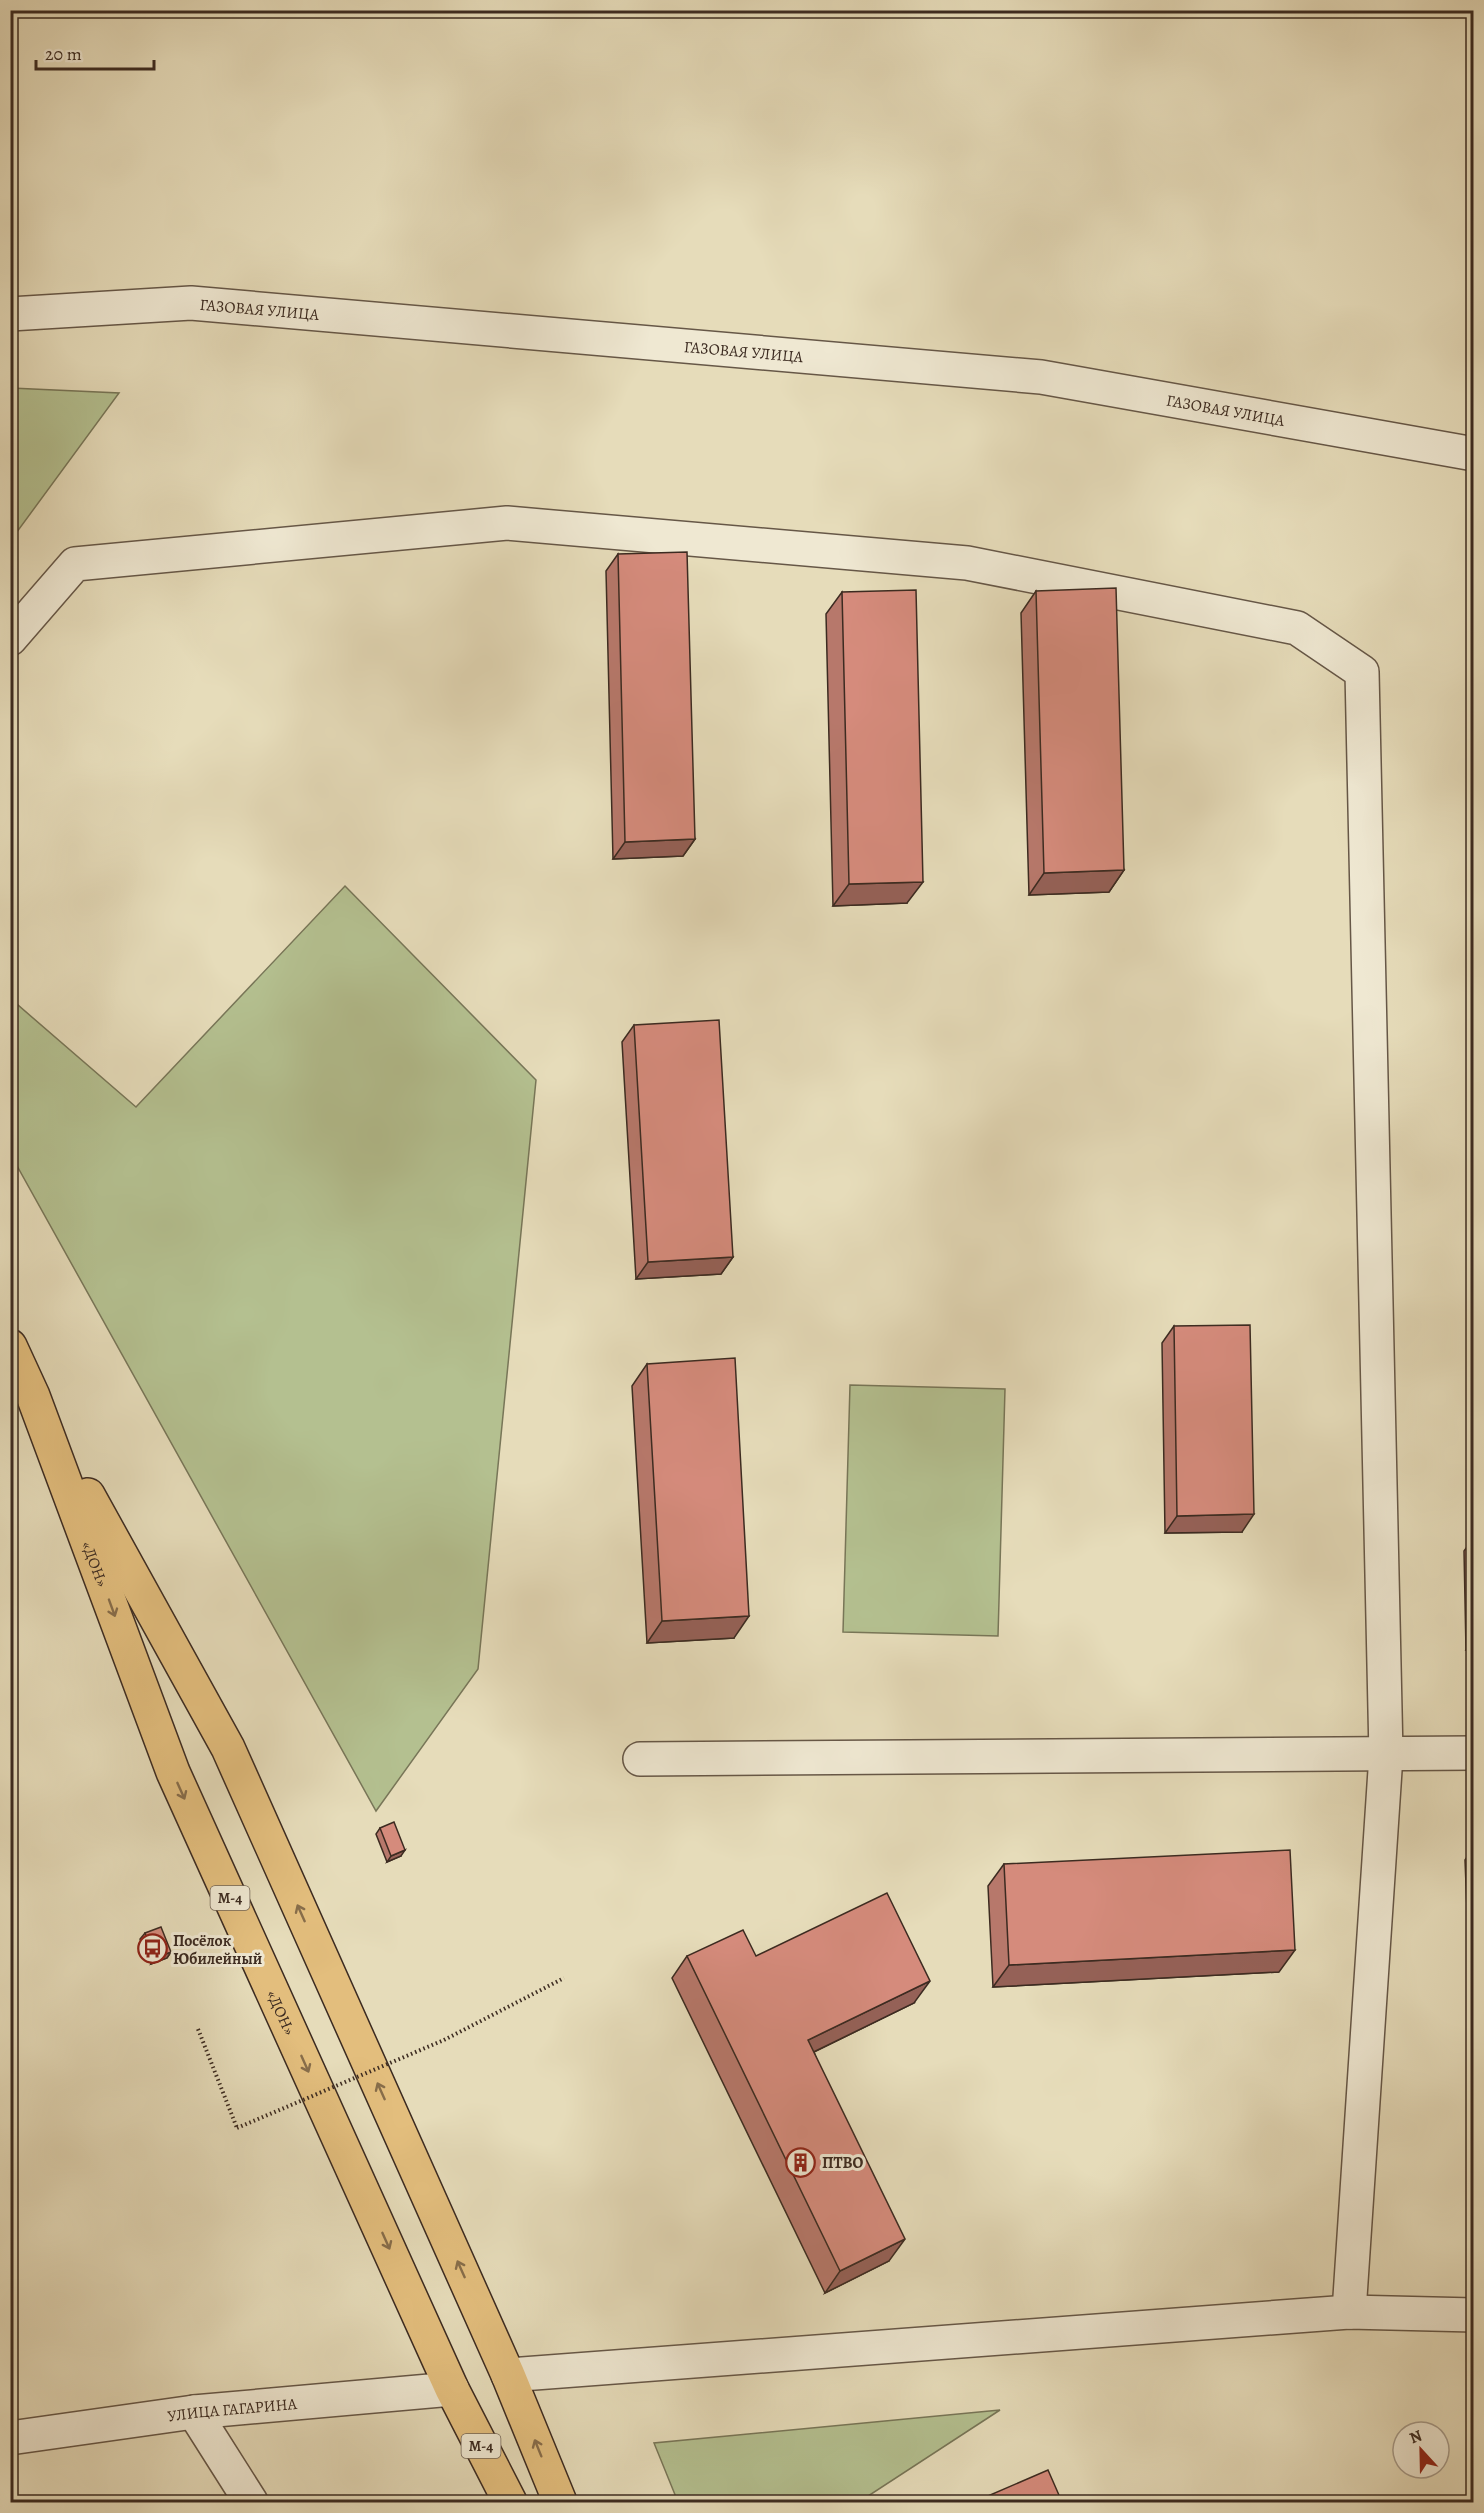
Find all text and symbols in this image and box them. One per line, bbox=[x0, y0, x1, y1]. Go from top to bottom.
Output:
scale bar bbox=[36, 33, 154, 71]
text: 20 m bbox=[45, 42, 82, 66]
street label: ГАЗОВАЯ УЛИЦА bbox=[199, 294, 321, 326]
street label: ГАЗОВАЯ УЛИЦА bbox=[683, 336, 805, 368]
street label: ГАЗОВАЯ УЛИЦА bbox=[1165, 389, 1287, 432]
street label: «ДОН» bbox=[76, 1538, 113, 1590]
one-way arrow bbox=[108, 1598, 119, 1617]
one-way arrow bbox=[176, 1781, 188, 1799]
road number: М-4 bbox=[210, 1886, 250, 1910]
one-way arrow bbox=[295, 1905, 307, 1923]
place label: Посёлок Юбилейный bbox=[173, 1930, 262, 1970]
bus stop icon: Посёлок Юбилейный bbox=[136, 1933, 168, 1965]
street label: «ДОН» bbox=[261, 1987, 301, 2039]
one-way arrow bbox=[300, 2054, 312, 2072]
one-way arrow bbox=[375, 2083, 386, 2101]
building icon: ПТВО bbox=[785, 2146, 817, 2178]
place label: ПТВО bbox=[822, 2152, 863, 2174]
one-way arrow bbox=[380, 2232, 392, 2250]
one-way arrow bbox=[454, 2261, 466, 2279]
street label: УЛИЦА ГАГАРИНА bbox=[166, 2393, 298, 2428]
north arrow bbox=[1391, 2420, 1451, 2480]
text: N bbox=[1406, 2425, 1426, 2449]
road number: М-4 bbox=[462, 2434, 500, 2458]
one-way arrow bbox=[532, 2440, 543, 2458]

